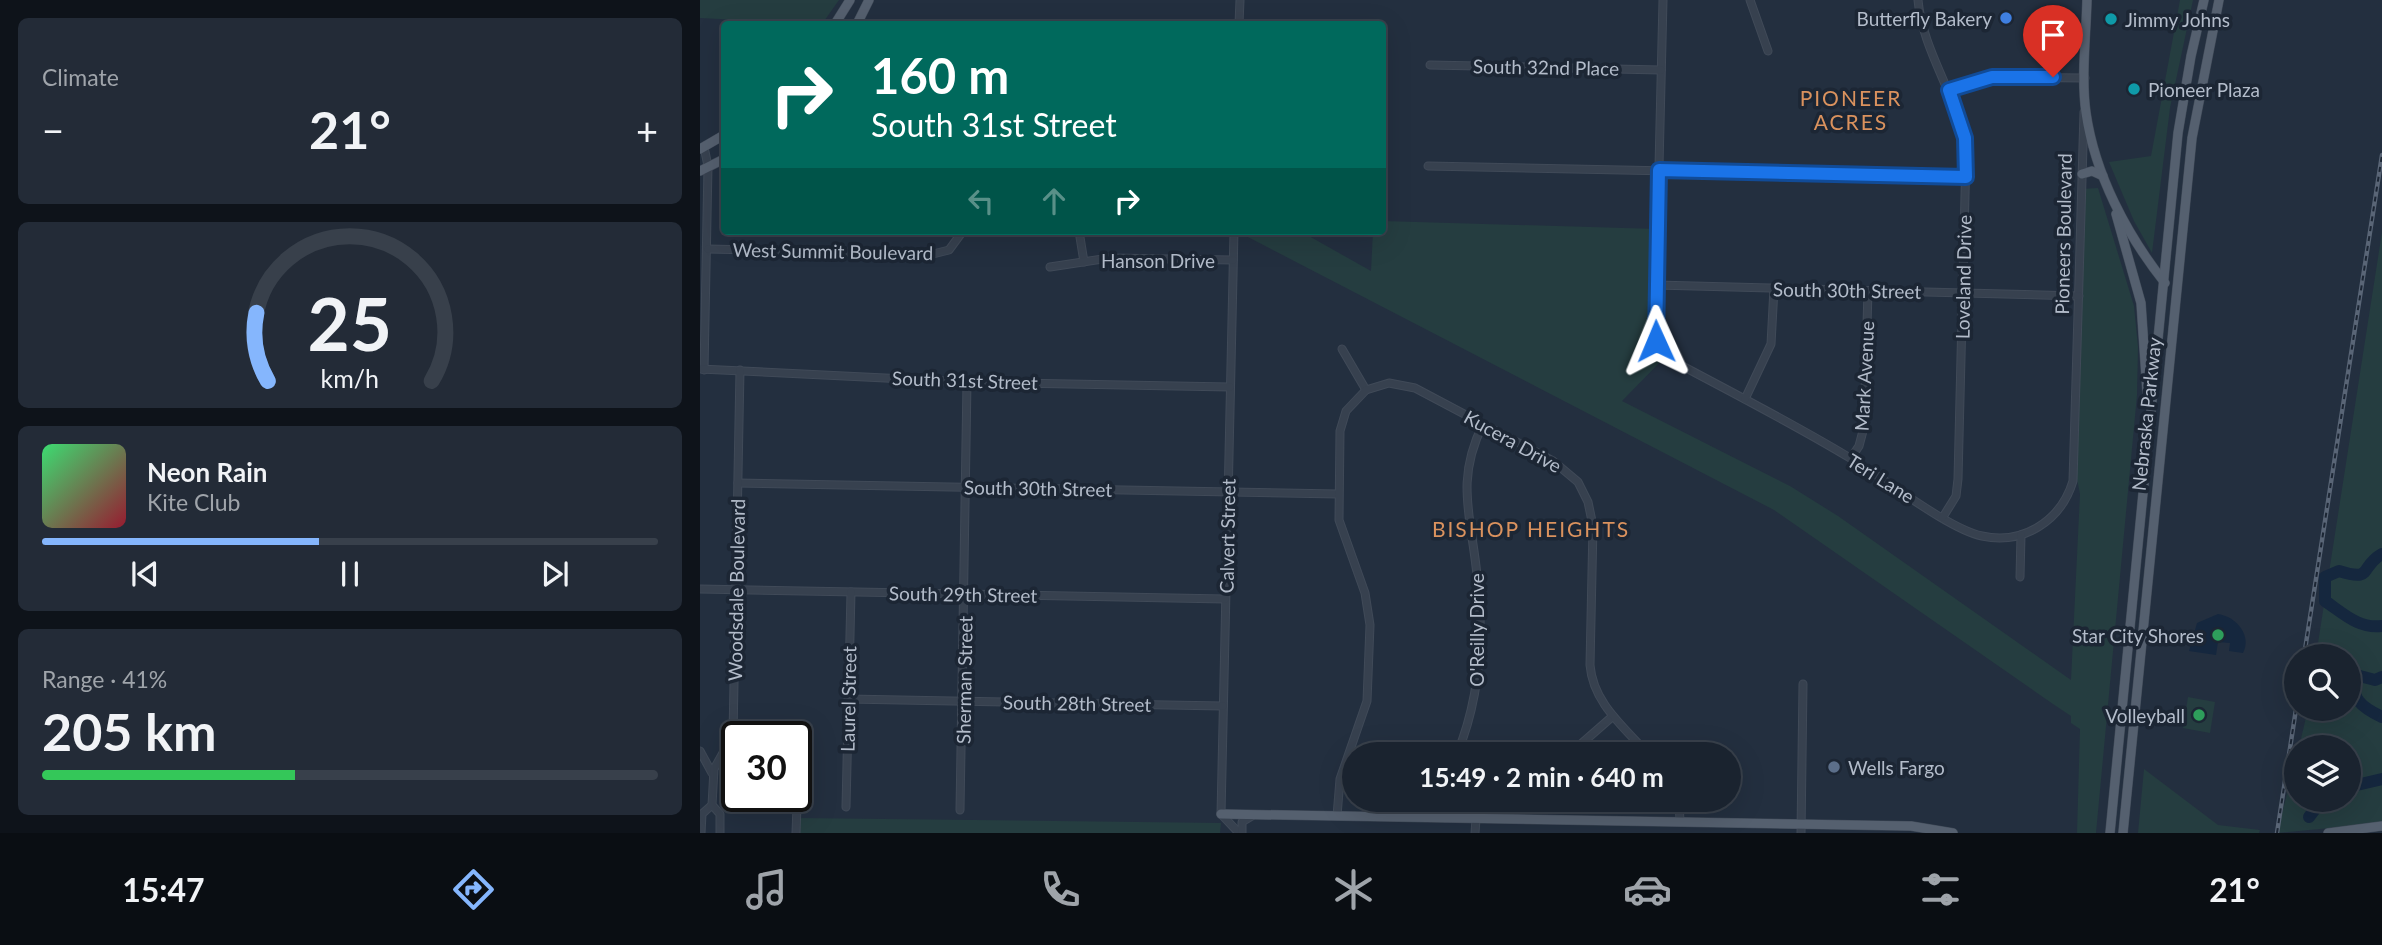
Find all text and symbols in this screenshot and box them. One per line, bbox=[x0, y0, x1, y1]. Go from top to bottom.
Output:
pin bbox=[2023, 5, 2083, 77]
place label: Butterfly Bakery bbox=[1857, 7, 1992, 30]
place label: Jimmy Johns bbox=[2125, 8, 2230, 31]
marker: Butterfly Bakery bbox=[1998, 10, 2014, 26]
marker: Jimmy Johns bbox=[2103, 11, 2119, 27]
icon: arrive bbox=[2034, 16, 2072, 54]
text: 160 m bbox=[871, 46, 1009, 104]
icon: right bbox=[756, 49, 847, 140]
street label: South 32nd Place bbox=[1473, 54, 1619, 80]
text: Climate bbox=[42, 63, 119, 91]
place label: Pioneer Plaza bbox=[2148, 78, 2260, 101]
marker: Pioneer Plaza bbox=[2126, 81, 2142, 97]
district label: PIONEER ACRES bbox=[1800, 85, 1902, 134]
text: 21° bbox=[309, 98, 391, 160]
text: South 31st Street bbox=[871, 105, 1117, 144]
text: − bbox=[42, 107, 64, 153]
text: + bbox=[636, 107, 658, 153]
street label: Pioneers Boulevard bbox=[2050, 153, 2076, 315]
icon: left bbox=[962, 182, 1000, 220]
icon: ahead bbox=[1035, 182, 1073, 220]
icon: right bbox=[1108, 182, 1146, 220]
street label: Loveland Drive bbox=[1950, 215, 1976, 339]
street label: West Summit Boulevard bbox=[732, 238, 934, 264]
street label: Hanson Drive bbox=[1101, 249, 1215, 272]
street label: South 30th Street bbox=[1773, 277, 1921, 303]
text: 25 bbox=[308, 279, 392, 367]
position arrow bbox=[1619, 304, 1693, 378]
street label: Mark Avenue bbox=[1850, 320, 1878, 432]
street label: Nebraska Parkway bbox=[2127, 336, 2166, 492]
text: km/h bbox=[321, 362, 379, 392]
street label: South 31st Street bbox=[892, 366, 1038, 394]
street label: Kucera Drive bbox=[1460, 405, 1566, 477]
street label: Teri Lane bbox=[1843, 448, 1919, 508]
text: Neon Rain bbox=[147, 456, 267, 488]
street label: South 30th Street bbox=[964, 475, 1112, 501]
street label: Calvert Street bbox=[1214, 478, 1240, 594]
text: Kite Club bbox=[147, 488, 240, 516]
street label: Woodsdale Boulevard bbox=[723, 499, 749, 681]
district label: BISHOP HEIGHTS bbox=[1432, 516, 1630, 541]
icon: previous bbox=[126, 555, 164, 593]
icon: pause bbox=[331, 555, 369, 593]
icon: next bbox=[536, 555, 574, 593]
street label: O'Reilly Drive bbox=[1465, 573, 1488, 687]
street label: South 29th Street bbox=[889, 581, 1037, 607]
street label: Sherman Street bbox=[951, 615, 977, 744]
place label: Star City Shores bbox=[2072, 624, 2204, 647]
marker: Star City Shores bbox=[2210, 627, 2226, 643]
map controls bbox=[2284, 644, 2361, 812]
button: search bbox=[2284, 644, 2361, 721]
street label: Laurel Street bbox=[836, 646, 860, 752]
text: Range · 41% bbox=[42, 665, 167, 693]
street label: South 28th Street bbox=[1003, 690, 1151, 716]
text: 205 km bbox=[42, 700, 216, 762]
place label: Volleyball bbox=[2105, 704, 2185, 727]
marker: Volleyball bbox=[2191, 707, 2207, 723]
speed limit sign: 30 bbox=[721, 721, 812, 812]
button: layers bbox=[2284, 735, 2361, 812]
place label: Wells Fargo bbox=[1848, 756, 1945, 779]
marker: Wells Fargo bbox=[1826, 759, 1842, 775]
text: 15:49 · 2 min · 640 m bbox=[1419, 761, 1664, 793]
icon: directions bbox=[449, 865, 498, 914]
icon: music bbox=[742, 865, 791, 914]
icon: phone bbox=[1036, 865, 1085, 914]
icon: climate bbox=[1329, 865, 1378, 914]
icon: car bbox=[1623, 865, 1672, 914]
icon: filters bbox=[1916, 865, 1965, 914]
text: 15:47 bbox=[122, 870, 205, 909]
text: 21° bbox=[2209, 870, 2260, 909]

